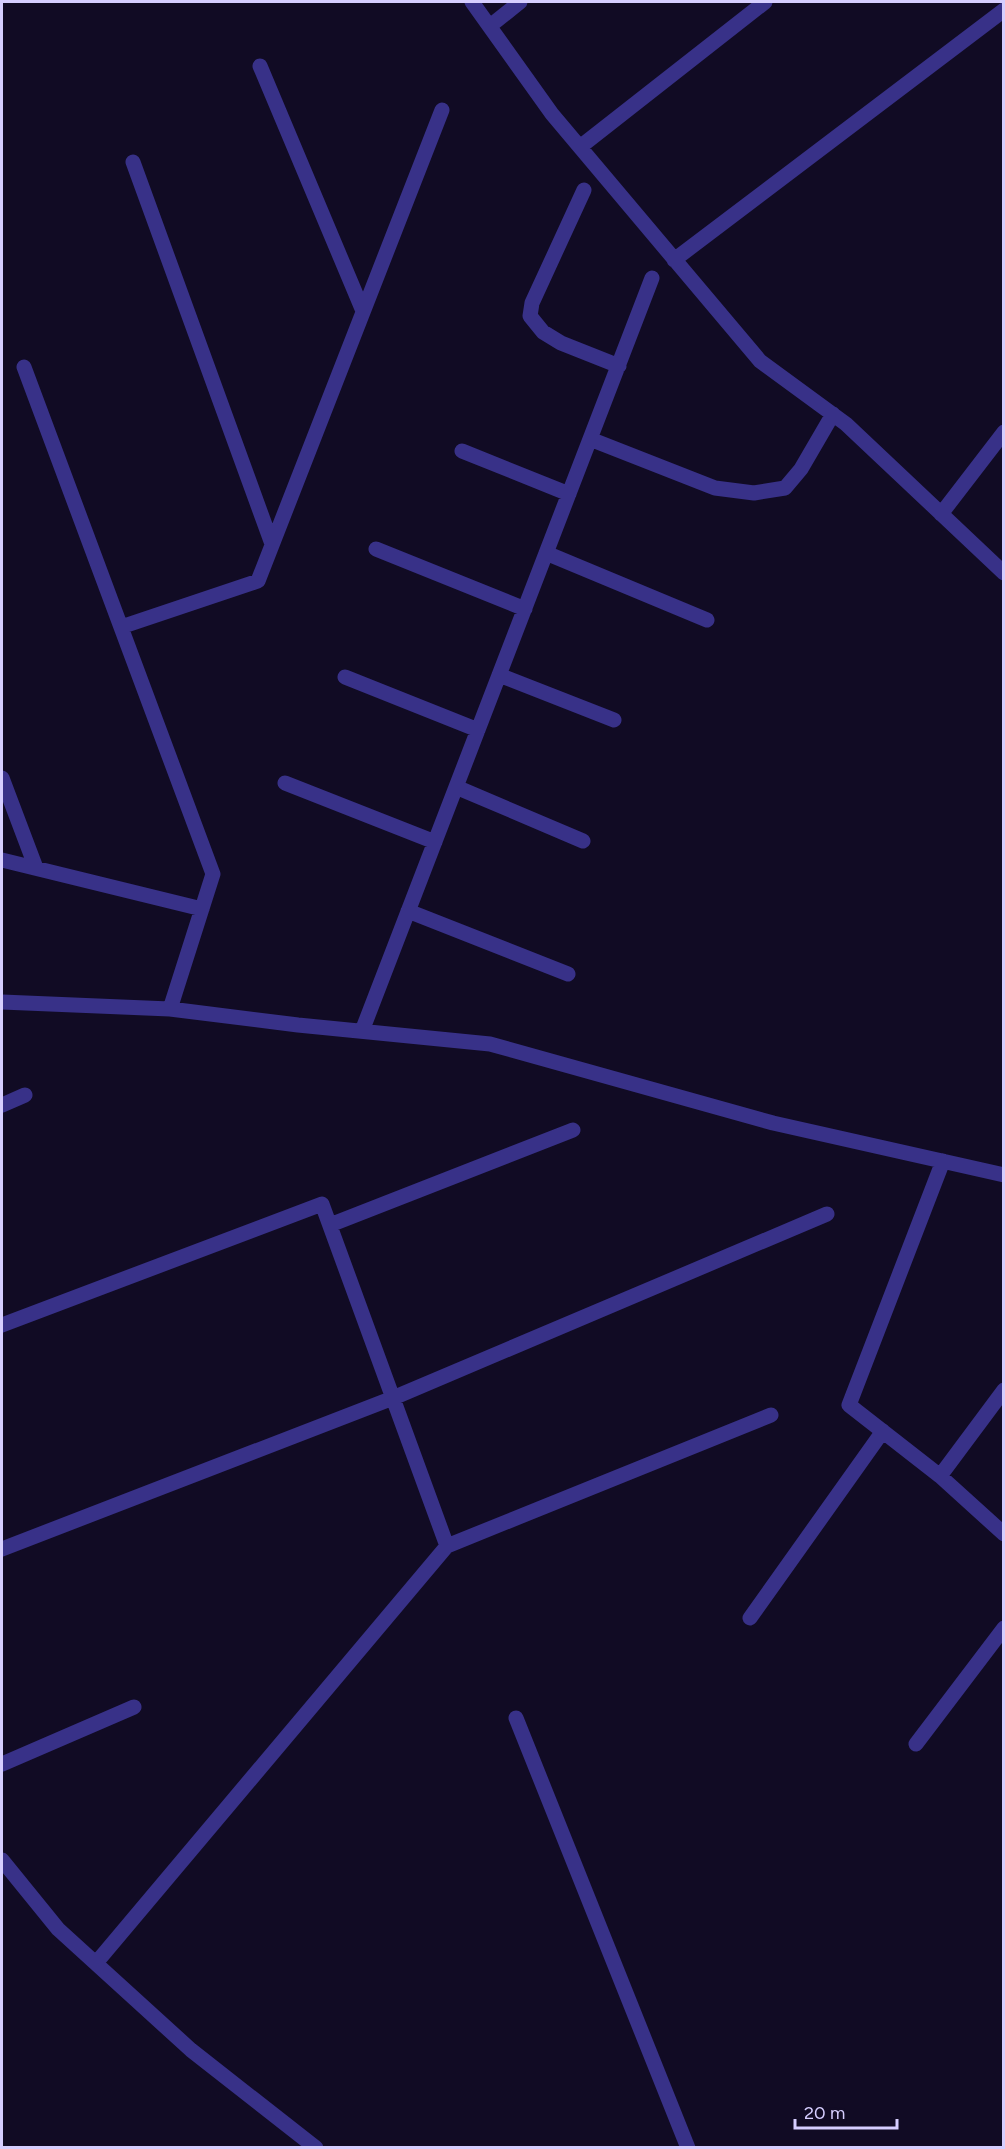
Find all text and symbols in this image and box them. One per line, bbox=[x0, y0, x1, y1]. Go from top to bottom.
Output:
scale bar bbox=[795, 2092, 897, 2130]
text: 20 m bbox=[804, 2102, 845, 2124]

